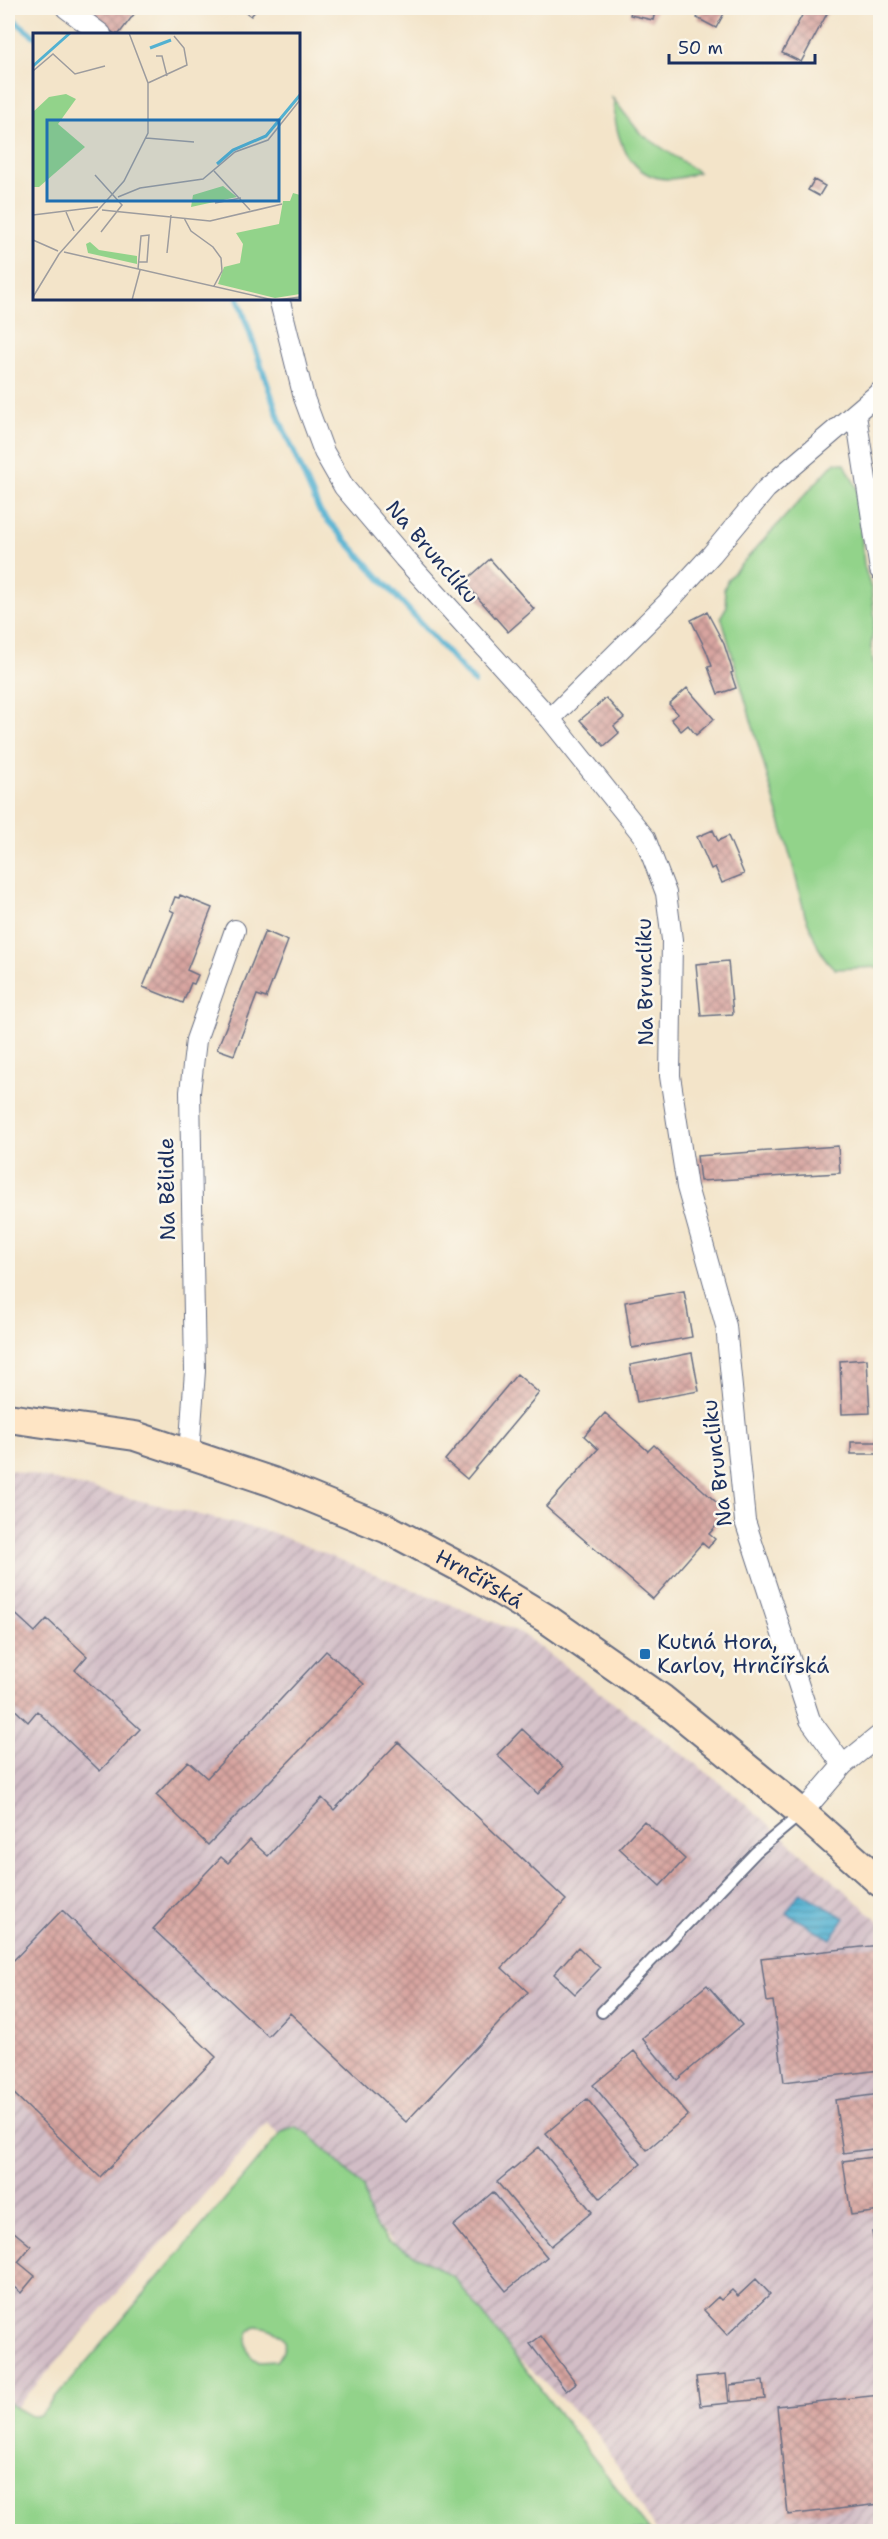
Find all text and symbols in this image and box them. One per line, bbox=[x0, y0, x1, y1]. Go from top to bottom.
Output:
scale bar bbox=[669, 27, 814, 65]
inset map bbox=[33, 33, 300, 300]
text: 50 m bbox=[678, 36, 723, 60]
street label: Na Brunclíku bbox=[379, 495, 485, 609]
street label: Na Brunclíku bbox=[630, 918, 660, 1046]
street label: Na Bělidle bbox=[152, 1137, 182, 1241]
street label: Na Brunclíku bbox=[695, 1398, 739, 1528]
street label: Hrnčířská bbox=[431, 1543, 528, 1615]
place label: Kutná Hora, Karlov, Hrnčířská bbox=[657, 1628, 829, 1680]
marker: Kutná Hora, Karlov, Hrnčířská bbox=[638, 1647, 652, 1661]

